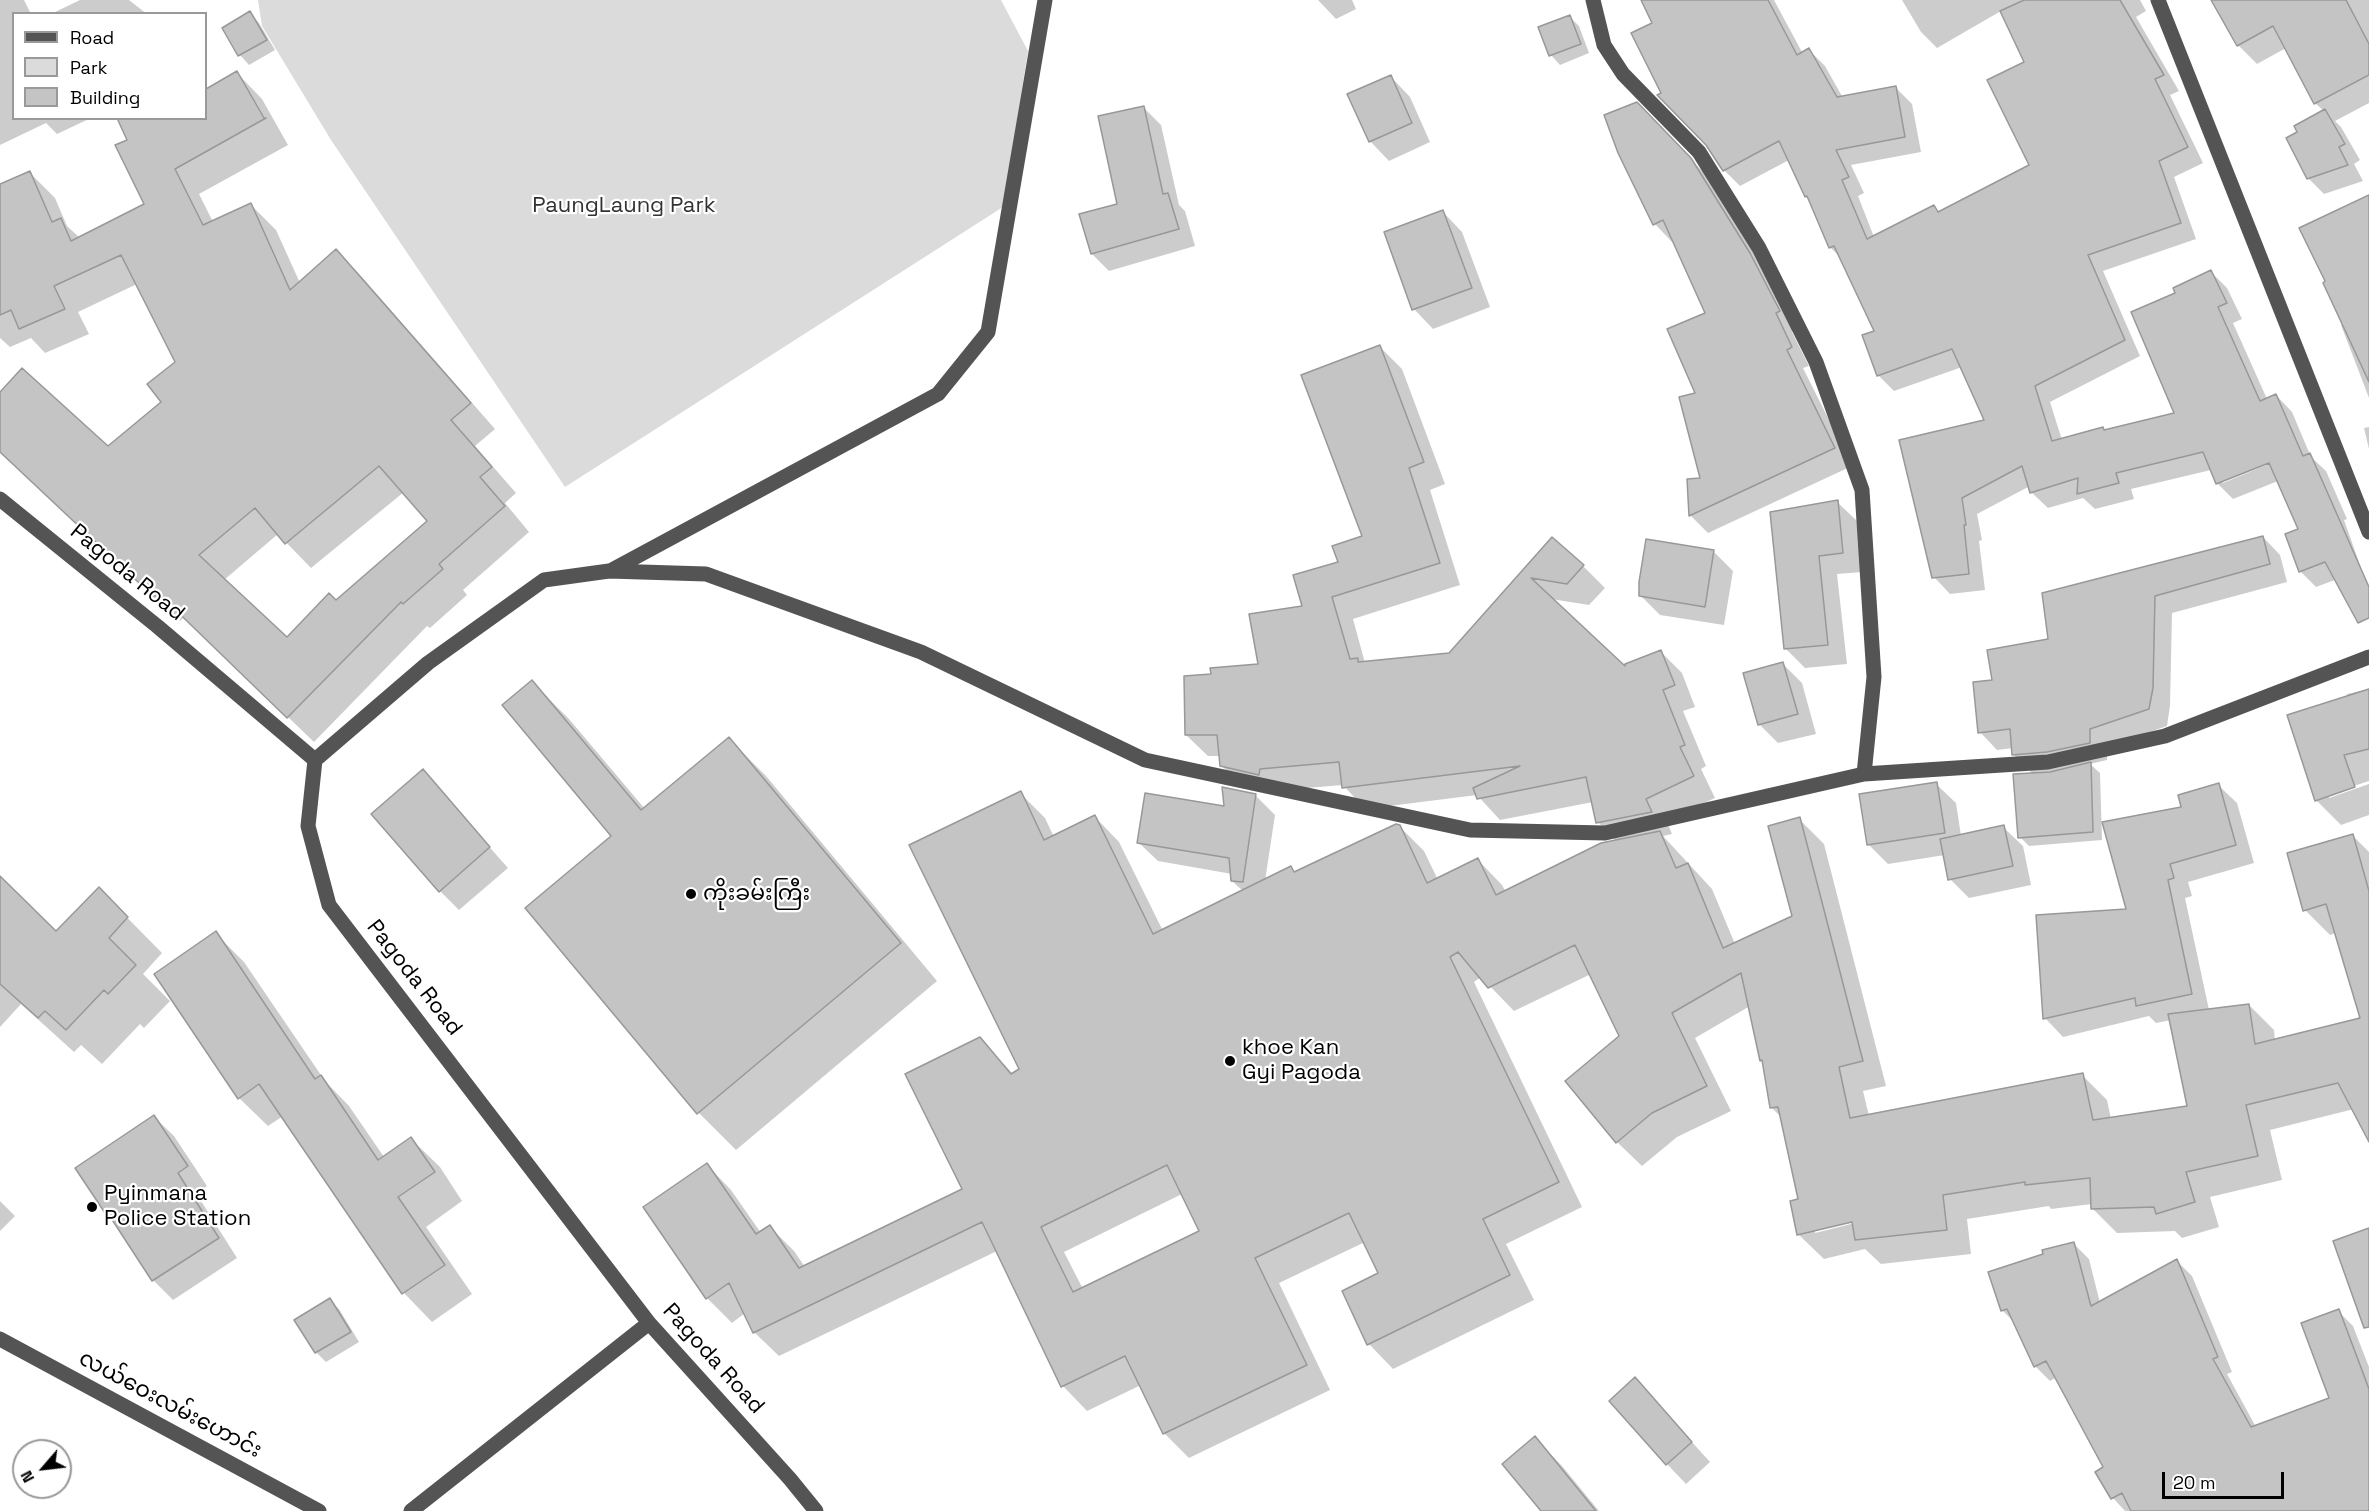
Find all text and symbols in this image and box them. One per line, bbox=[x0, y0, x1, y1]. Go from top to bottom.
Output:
legend bbox=[12, 12, 207, 120]
text: Road bbox=[70, 26, 114, 49]
text: Park bbox=[70, 56, 107, 79]
text: Building bbox=[70, 86, 140, 109]
park label: PaungLaung Park bbox=[532, 193, 716, 219]
street label: Pagoda Road bbox=[64, 519, 190, 627]
place label: ကိုးခမ်းကြီး bbox=[703, 881, 810, 907]
marker: ကိုးခမ်းကြီး bbox=[684, 887, 698, 901]
street label: Pagoda Road bbox=[361, 915, 467, 1041]
place label: khoe Kan Gyi Pagoda bbox=[1242, 1035, 1361, 1086]
marker: khoe Kan Gyi Pagoda bbox=[1223, 1054, 1237, 1068]
place label: Pyinmana Police Station bbox=[104, 1181, 251, 1232]
marker: Pyinmana Police Station bbox=[85, 1200, 99, 1214]
street label: Pagoda Road bbox=[657, 1298, 769, 1420]
street label: လယ်ဝေးလမ်းဟောင်း bbox=[74, 1346, 266, 1464]
north arrow bbox=[12, 1439, 72, 1499]
scale bar bbox=[2165, 1460, 2286, 1498]
text: N bbox=[16, 1467, 39, 1486]
text: 20 m bbox=[2173, 1471, 2216, 1494]

